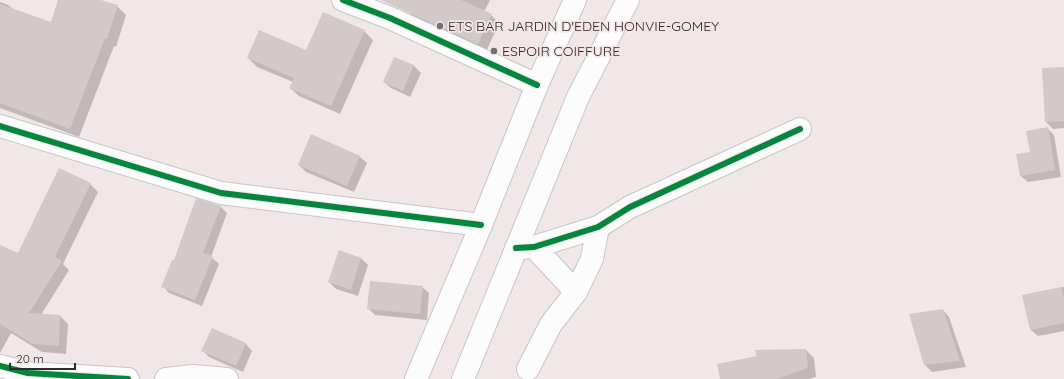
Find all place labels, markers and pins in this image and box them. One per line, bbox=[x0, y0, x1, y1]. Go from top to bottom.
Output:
place label: ETS BAR JARDIN D'EDEN HONVIE-GOMEY bbox=[448, 17, 719, 35]
marker: ETS BAR JARDIN D'EDEN HONVIE-GOMEY bbox=[435, 21, 445, 31]
place label: ESPOIR COIFFURE bbox=[502, 42, 620, 60]
marker: ESPOIR COIFFURE bbox=[489, 46, 499, 56]

